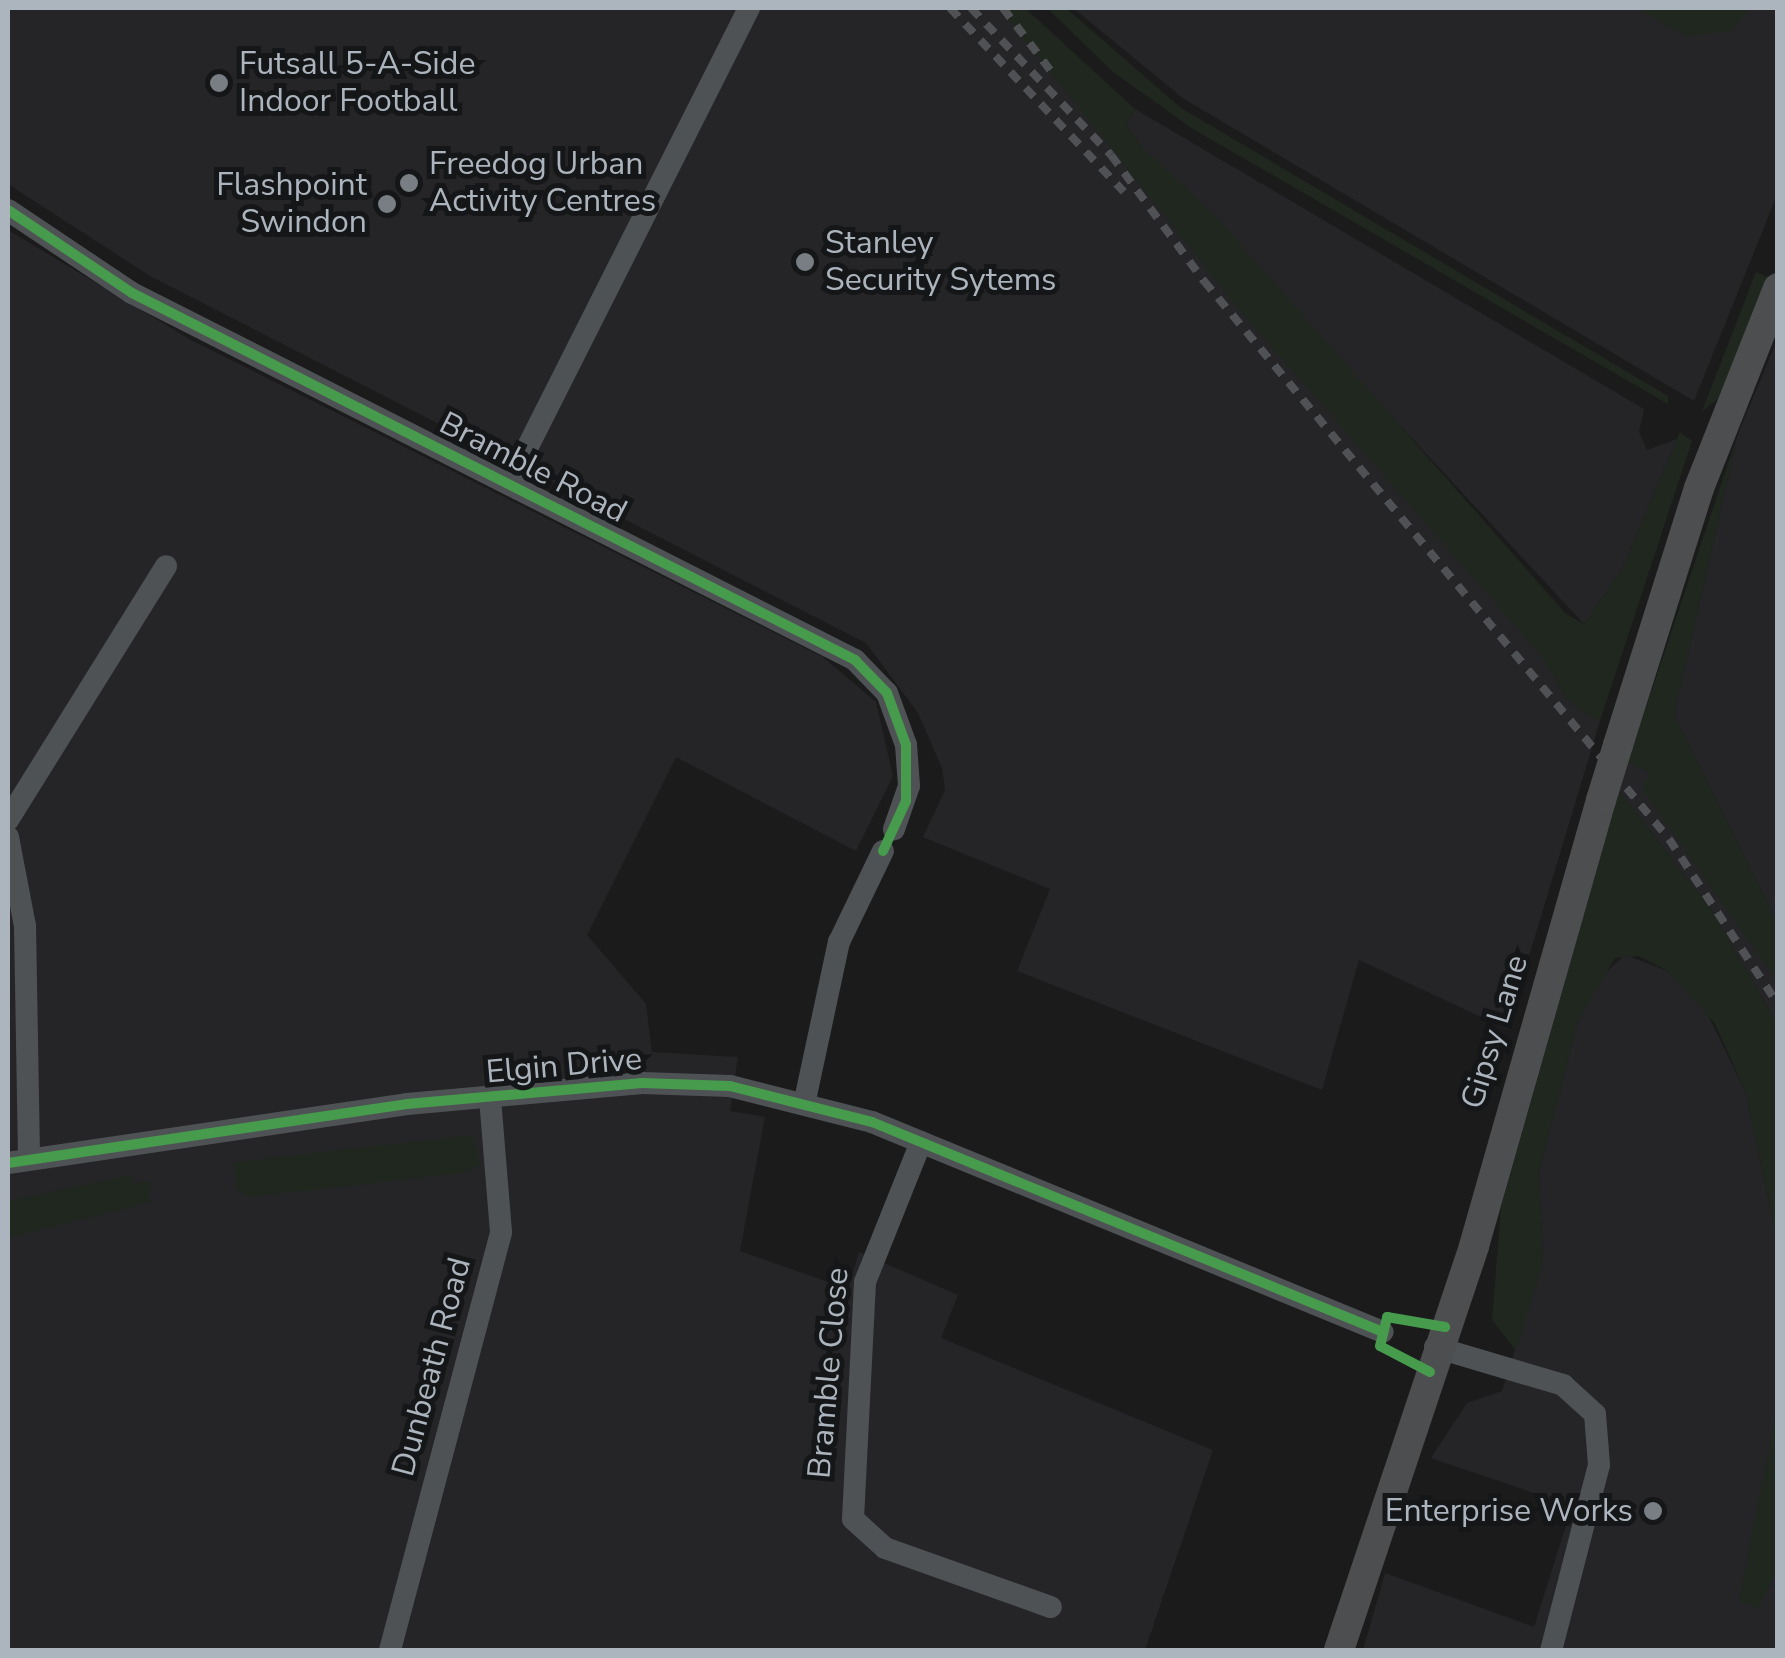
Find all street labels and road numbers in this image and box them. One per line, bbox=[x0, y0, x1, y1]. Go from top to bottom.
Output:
street label: Bramble Road bbox=[433, 404, 633, 532]
street label: Gipsy Lane bbox=[1453, 951, 1537, 1113]
street label: Elgin Drive bbox=[484, 1040, 644, 1092]
street label: Dunbeath Road bbox=[384, 1254, 480, 1480]
street label: Bramble Close bbox=[801, 1266, 857, 1480]

